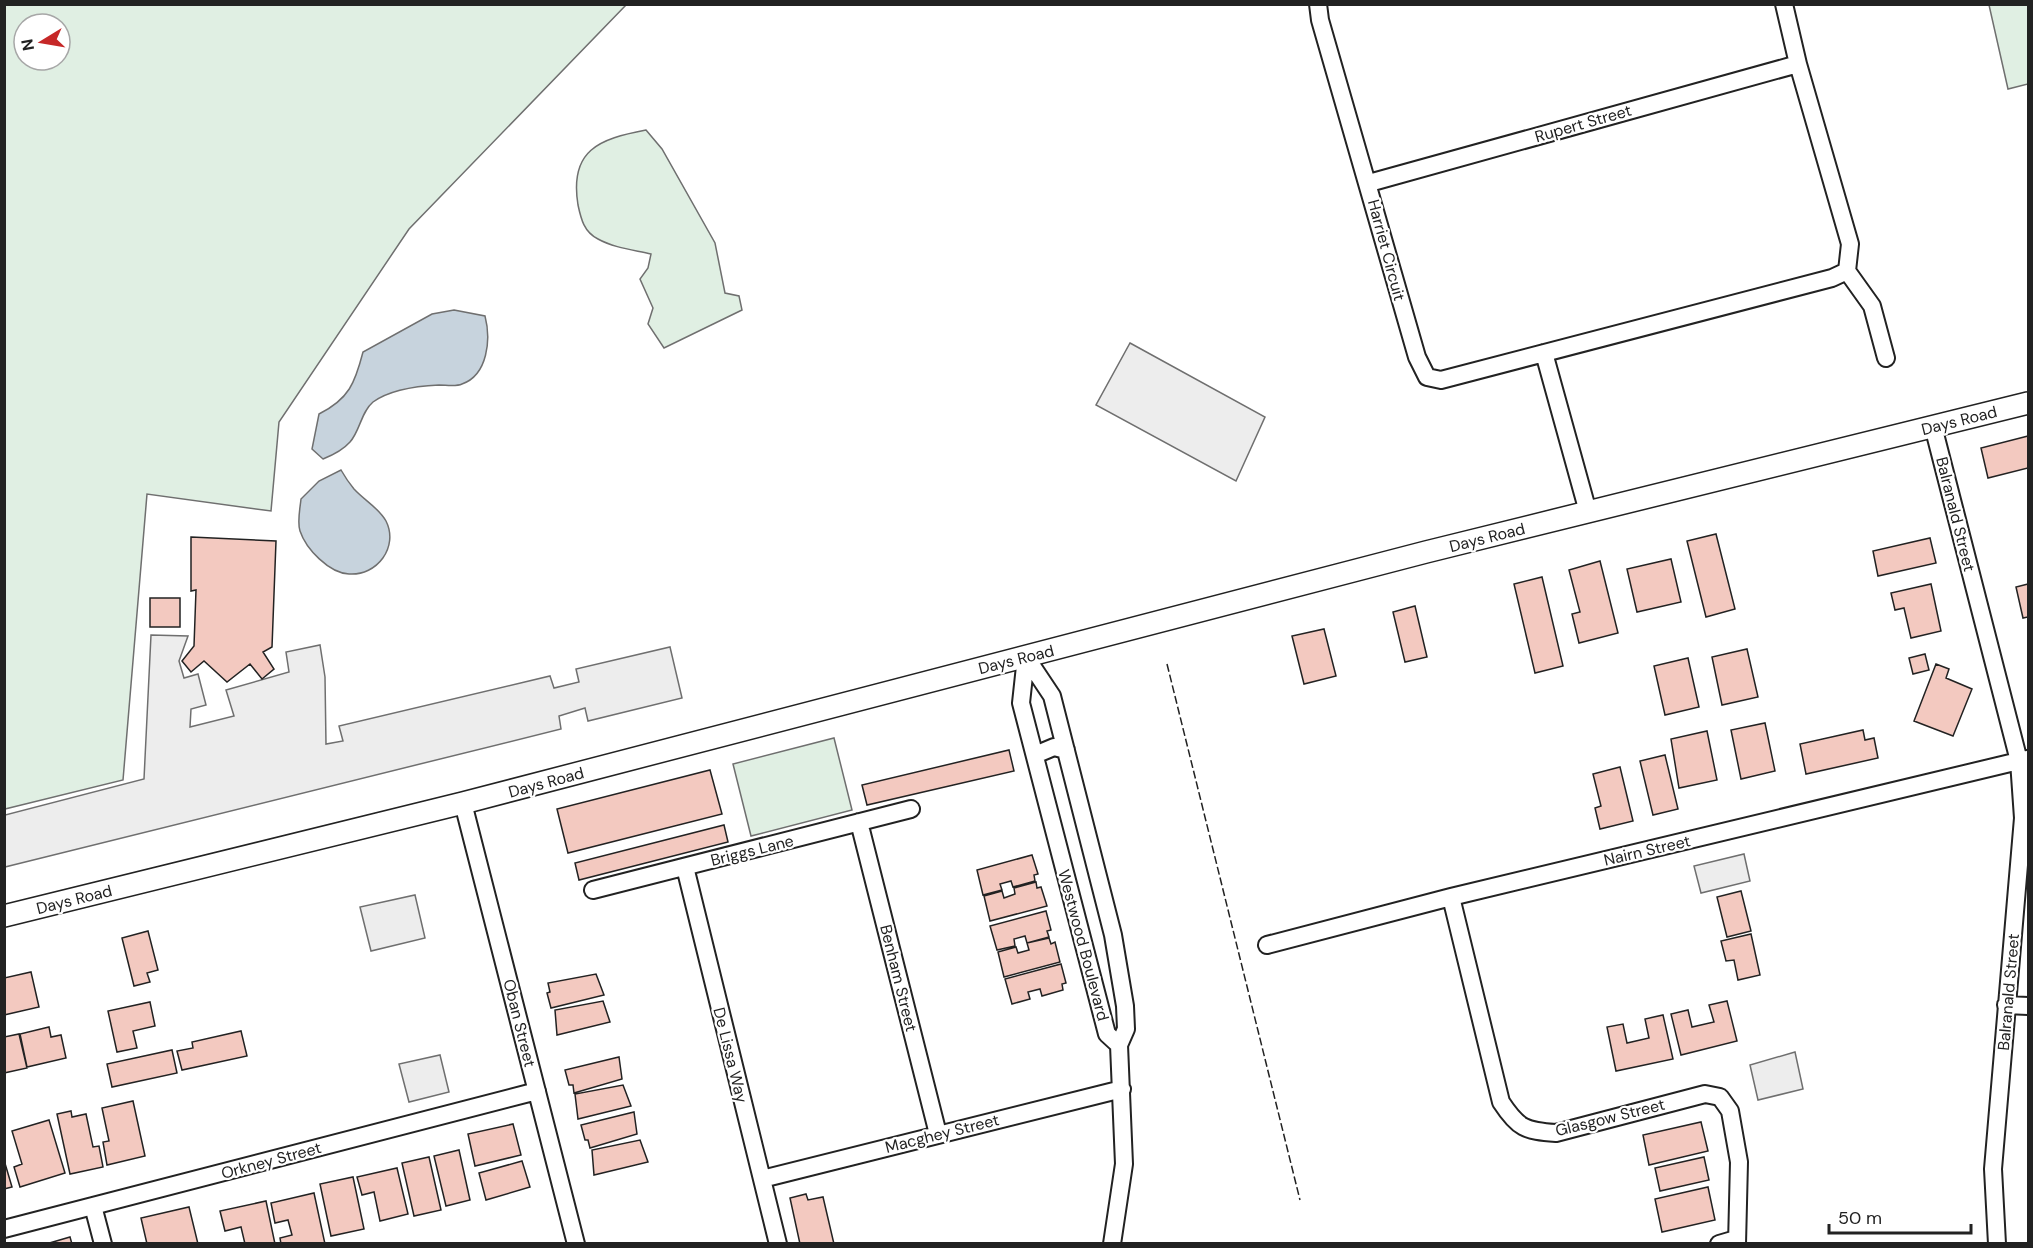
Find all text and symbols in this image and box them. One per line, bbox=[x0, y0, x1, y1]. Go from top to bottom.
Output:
north arrow bbox=[12, 12, 72, 72]
text: N bbox=[16, 37, 39, 52]
street label: Rupert Street bbox=[1532, 100, 1634, 147]
street label: Harriet Circuit bbox=[1363, 197, 1410, 303]
street label: Days Road bbox=[1919, 401, 1999, 440]
street label: Balranald Street bbox=[1931, 455, 1980, 574]
street label: Days Road bbox=[1447, 518, 1527, 557]
street label: Days Road bbox=[976, 640, 1056, 679]
street label: Days Road bbox=[506, 762, 586, 803]
street label: Briggs Lane bbox=[708, 830, 796, 871]
street label: Nairn Street bbox=[1602, 830, 1692, 871]
street label: Westwood Boulevard bbox=[1053, 867, 1114, 1023]
street label: Days Road bbox=[34, 880, 114, 919]
street label: Benham Street bbox=[875, 922, 922, 1034]
street label: Balranald Street bbox=[1993, 933, 2024, 1052]
street label: Oban Street bbox=[498, 977, 541, 1069]
street label: De Lissa Way bbox=[709, 1005, 753, 1105]
street label: Glasgow Street bbox=[1553, 1094, 1667, 1141]
street label: Macghey Street bbox=[883, 1109, 1001, 1158]
street label: Orkney Street bbox=[219, 1137, 324, 1184]
scale bar bbox=[1829, 1197, 1972, 1235]
text: 50 m bbox=[1838, 1206, 1882, 1230]

